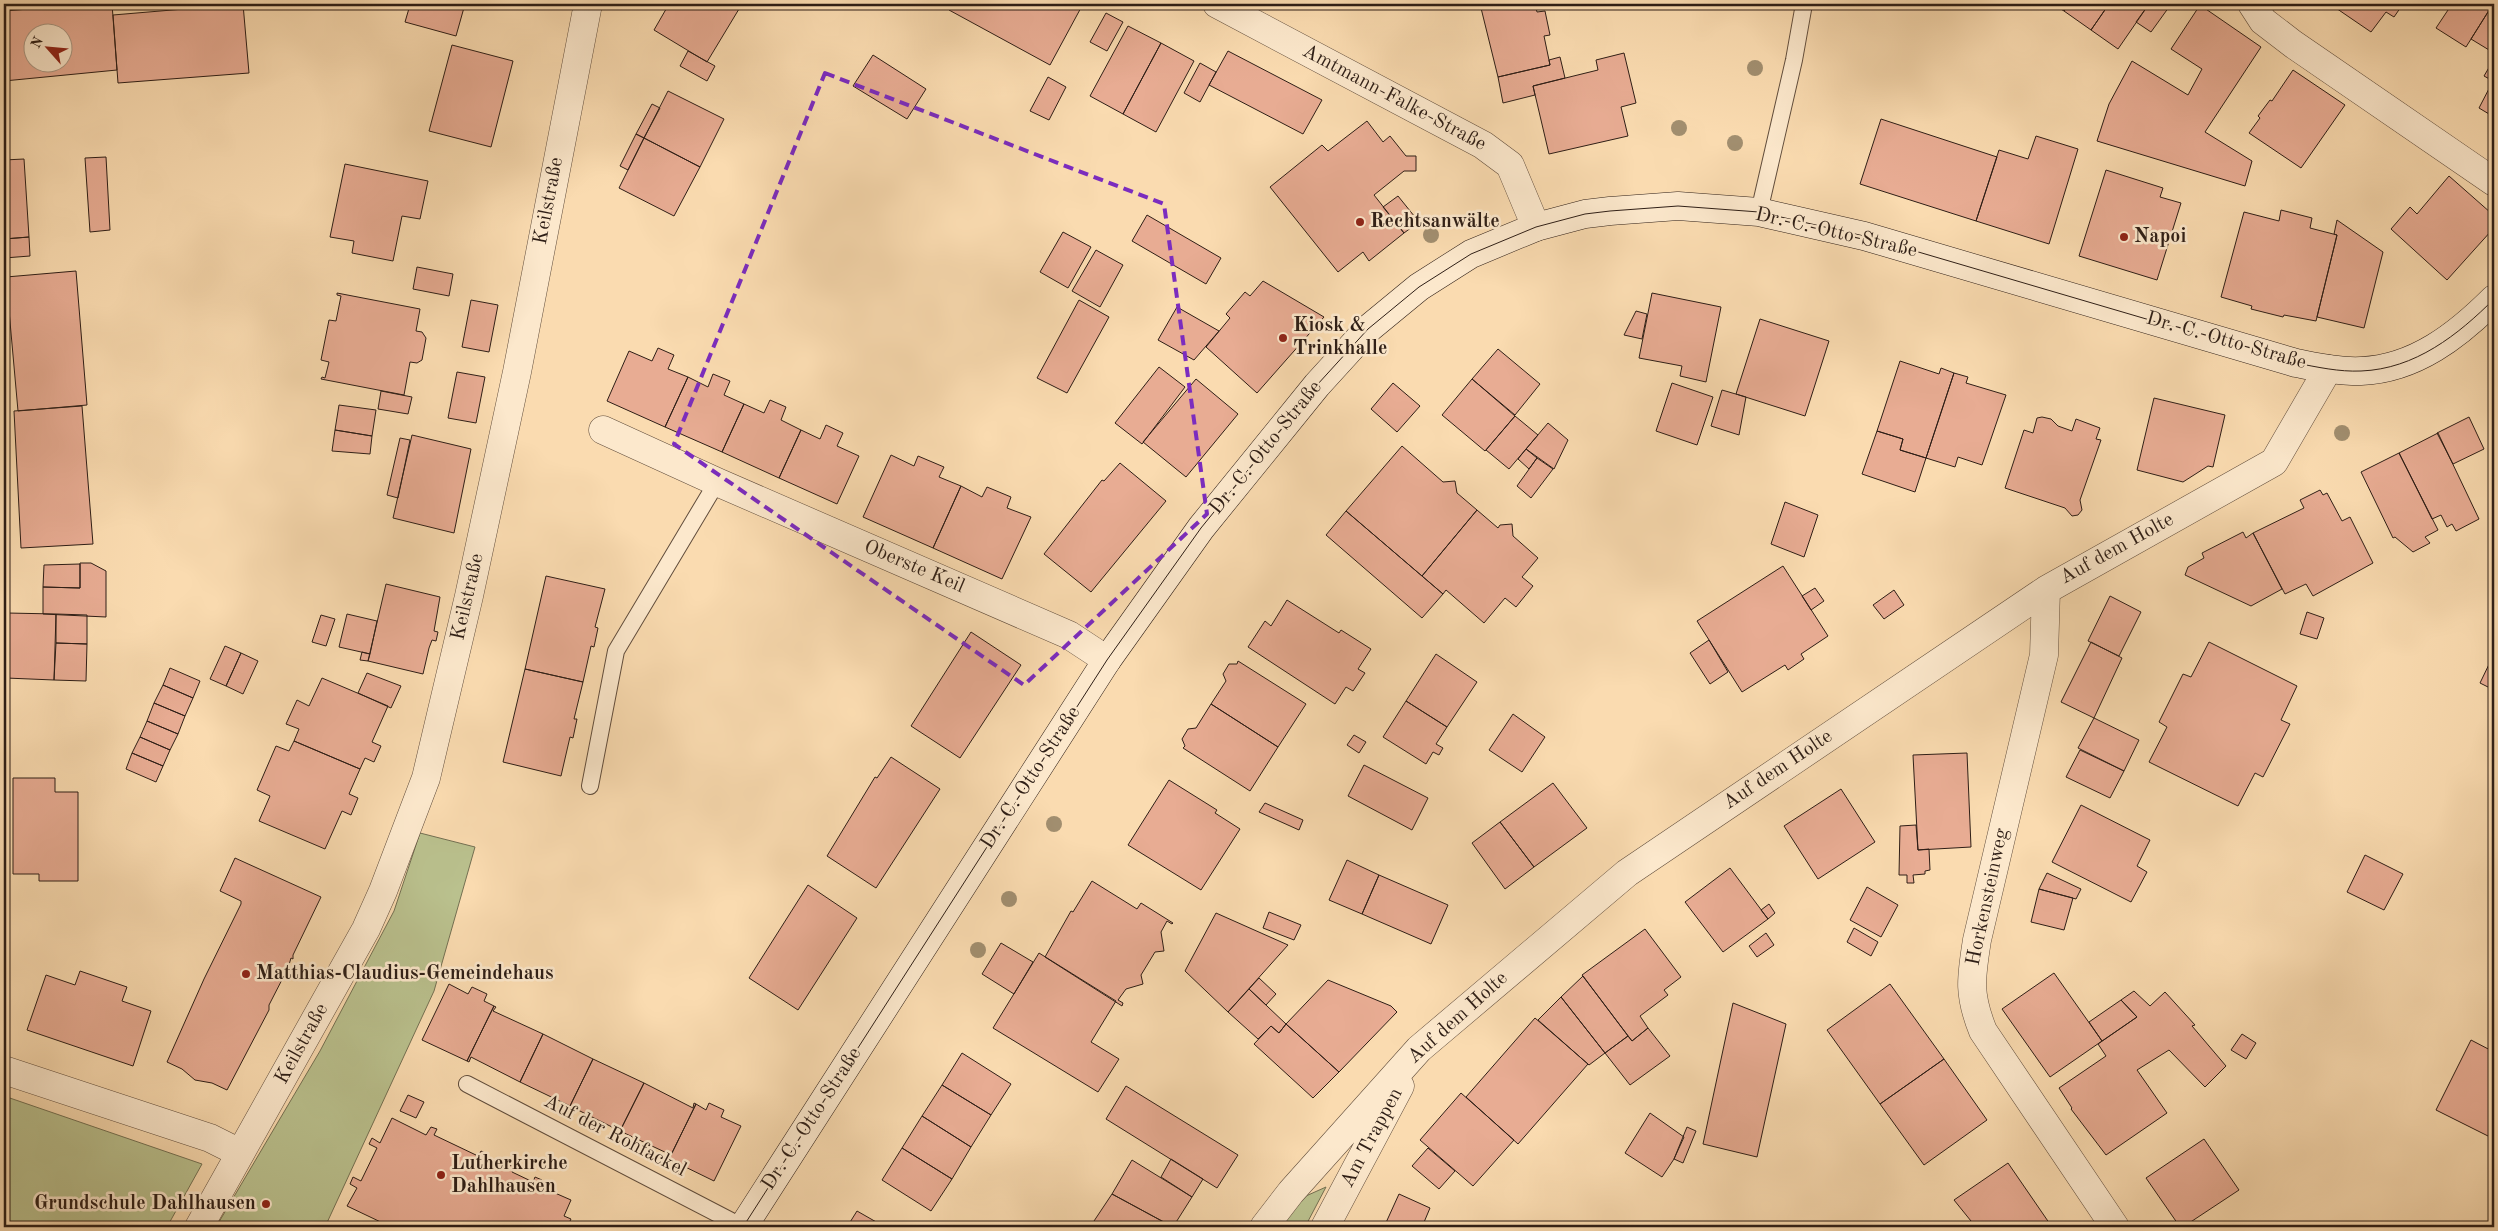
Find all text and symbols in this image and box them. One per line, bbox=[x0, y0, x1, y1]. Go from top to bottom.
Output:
north arrow bbox=[22, 22, 72, 72]
text: N bbox=[29, 34, 46, 50]
street label: Amtmann-Falke-Straße bbox=[1299, 41, 1489, 155]
street label: Keilstraße bbox=[531, 156, 567, 246]
street label: Dr.-C.-Otto-Straße bbox=[1753, 205, 1919, 261]
place label: Rechtsanwälte bbox=[1370, 212, 1500, 232]
marker: Rechtsanwälte bbox=[1354, 216, 1366, 228]
place label: Napoi bbox=[2134, 227, 2186, 247]
marker: Napoi bbox=[2118, 231, 2130, 243]
street label: Dr.-C.-Otto-Straße bbox=[2144, 309, 2308, 373]
place label: Kiosk & Trinkhalle bbox=[1293, 316, 1387, 359]
marker: Kiosk & Trinkhalle bbox=[1277, 332, 1289, 344]
street label: Dr.-C.-Otto-Straße bbox=[1206, 377, 1326, 519]
street label: Auf dem Holte bbox=[2057, 510, 2177, 588]
street label: Oberste Keil bbox=[861, 537, 967, 597]
street label: Keilstraße bbox=[448, 552, 488, 642]
street label: Dr.-C.-Otto-Straße bbox=[977, 703, 1085, 853]
street label: Auf dem Holte bbox=[1720, 726, 1836, 814]
street label: Horkensteinweg bbox=[1964, 826, 2012, 968]
place label: Matthias-Claudius-Gemeindehaus bbox=[256, 964, 553, 984]
marker: Matthias-Claudius-Gemeindehaus bbox=[240, 968, 252, 980]
street label: Auf dem Holte bbox=[1404, 968, 1512, 1068]
street label: Keilstraße bbox=[272, 1000, 332, 1088]
street label: Dr.-C.-Otto-Straße bbox=[758, 1044, 866, 1194]
street label: Am Trappen bbox=[1337, 1085, 1407, 1191]
street label: Auf der Rohfackel bbox=[541, 1091, 689, 1181]
place label: Lutherkirche Dahlhausen bbox=[451, 1154, 568, 1197]
marker: Lutherkirche Dahlhausen bbox=[435, 1169, 447, 1181]
place label: Grundschule Dahlhausen bbox=[34, 1194, 256, 1214]
marker: Grundschule Dahlhausen bbox=[260, 1198, 272, 1210]

